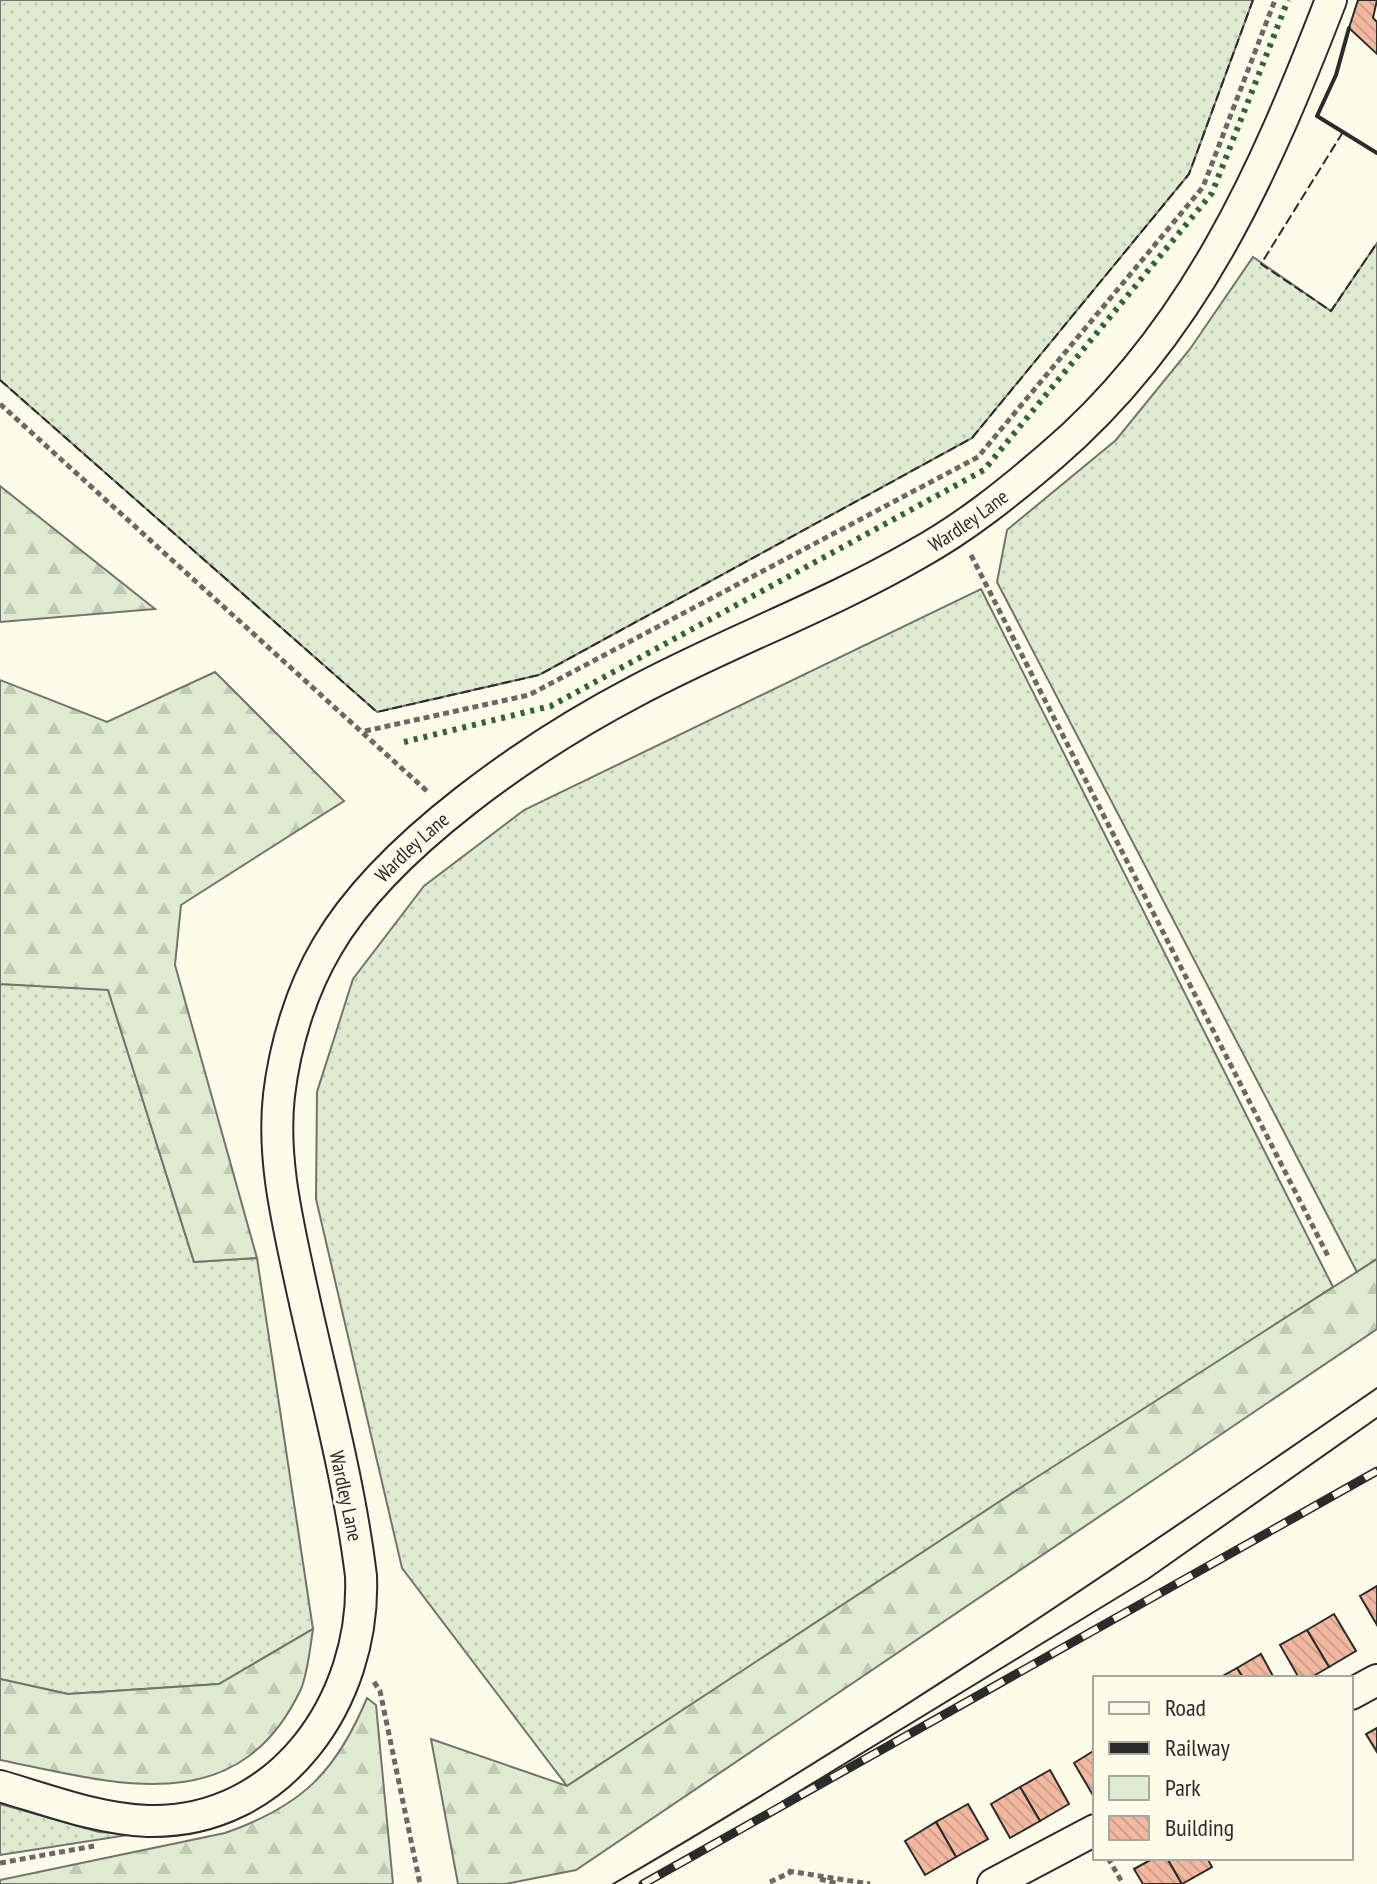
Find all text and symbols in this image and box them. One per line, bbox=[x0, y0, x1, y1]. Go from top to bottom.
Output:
street label: Wardley Lane bbox=[924, 484, 1013, 558]
street label: Wardley Lane bbox=[369, 806, 454, 888]
street label: Wardley Lane bbox=[324, 1448, 368, 1544]
legend bbox=[1093, 1676, 1353, 1860]
text: Road bbox=[1165, 1692, 1206, 1723]
text: Railway bbox=[1165, 1732, 1230, 1763]
text: Park bbox=[1165, 1772, 1201, 1803]
text: Building bbox=[1165, 1812, 1234, 1843]

